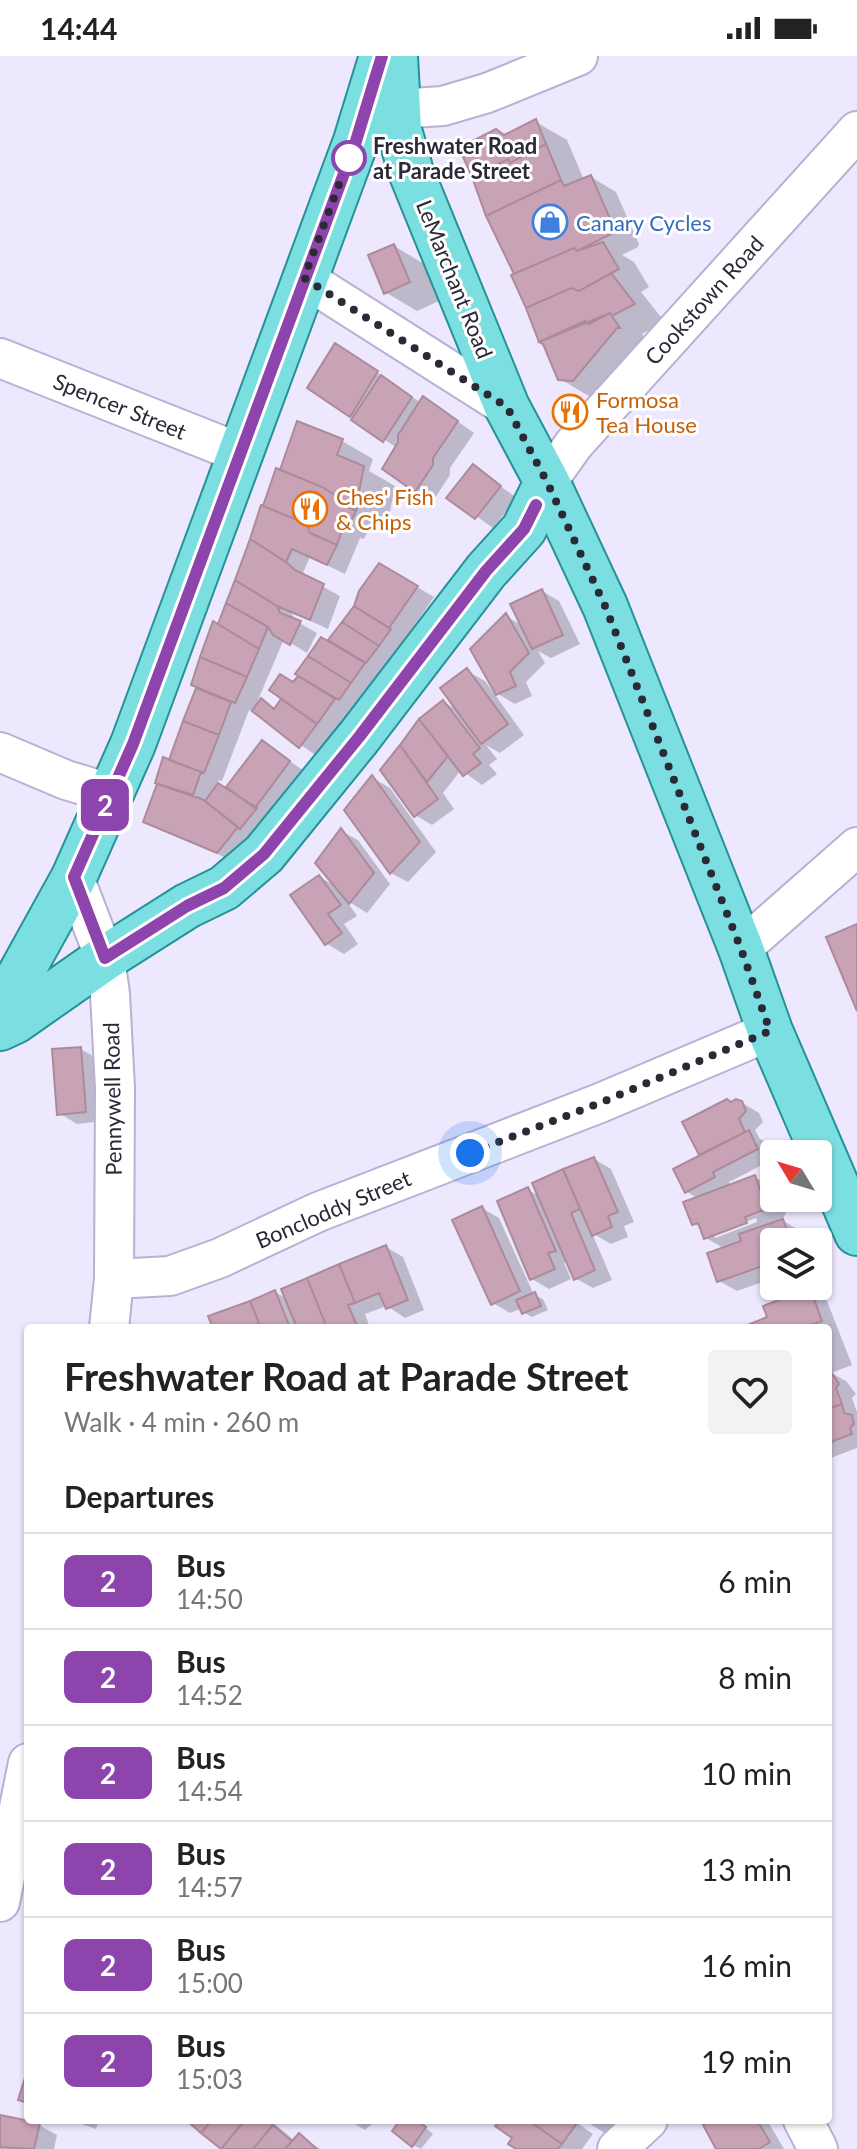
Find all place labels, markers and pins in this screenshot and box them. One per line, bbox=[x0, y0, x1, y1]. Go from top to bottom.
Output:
place label: Freshwater Road at Parade Street bbox=[373, 132, 537, 184]
marker: Freshwater Road at Parade Street bbox=[332, 141, 366, 175]
shop icon: Canary Cycles bbox=[531, 203, 569, 241]
place label: Canary Cycles bbox=[576, 209, 711, 236]
place label: Formosa Tea House bbox=[596, 386, 697, 438]
restaurant icon: Formosa Tea House bbox=[551, 393, 589, 431]
place label: Ches' Fish & Chips bbox=[336, 483, 434, 535]
restaurant icon: Ches' Fish & Chips bbox=[291, 490, 329, 528]

